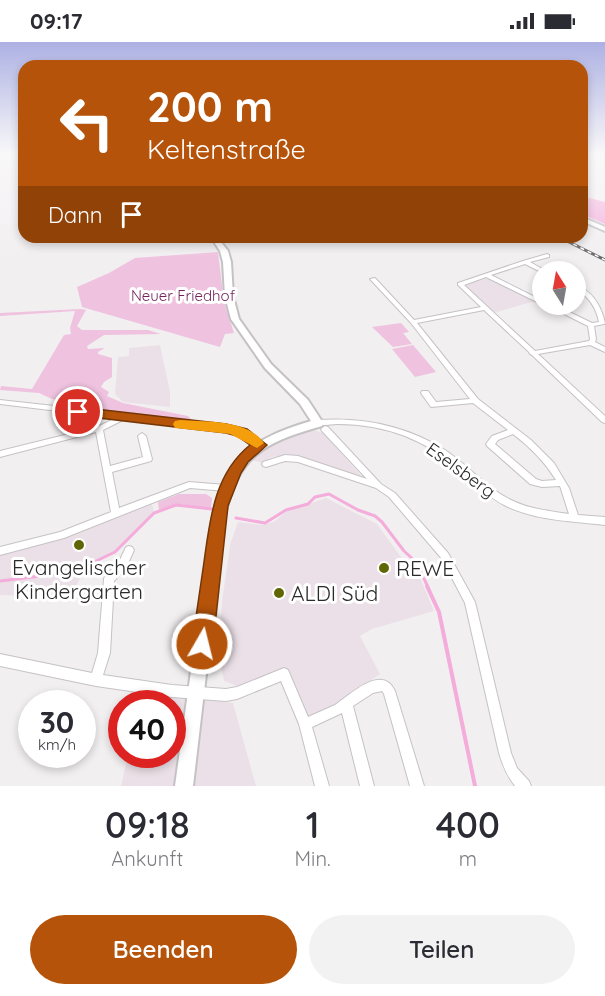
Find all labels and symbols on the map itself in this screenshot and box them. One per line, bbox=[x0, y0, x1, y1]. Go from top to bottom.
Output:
north arrow bbox=[532, 261, 586, 315]
park label: Neuer Friedhof bbox=[131, 286, 236, 305]
pin bbox=[52, 386, 103, 437]
street label: Eselsberg bbox=[422, 437, 500, 503]
marker: Evangelischer Kindergarten bbox=[72, 538, 86, 552]
place label: Evangelischer Kindergarten bbox=[12, 554, 146, 604]
place label: REWE bbox=[396, 555, 454, 581]
marker: REWE bbox=[377, 561, 391, 575]
place label: ALDI Süd bbox=[291, 580, 378, 606]
marker: ALDI Süd bbox=[272, 586, 286, 600]
position arrow bbox=[170, 612, 234, 676]
speed limit sign: 40 bbox=[108, 690, 186, 768]

